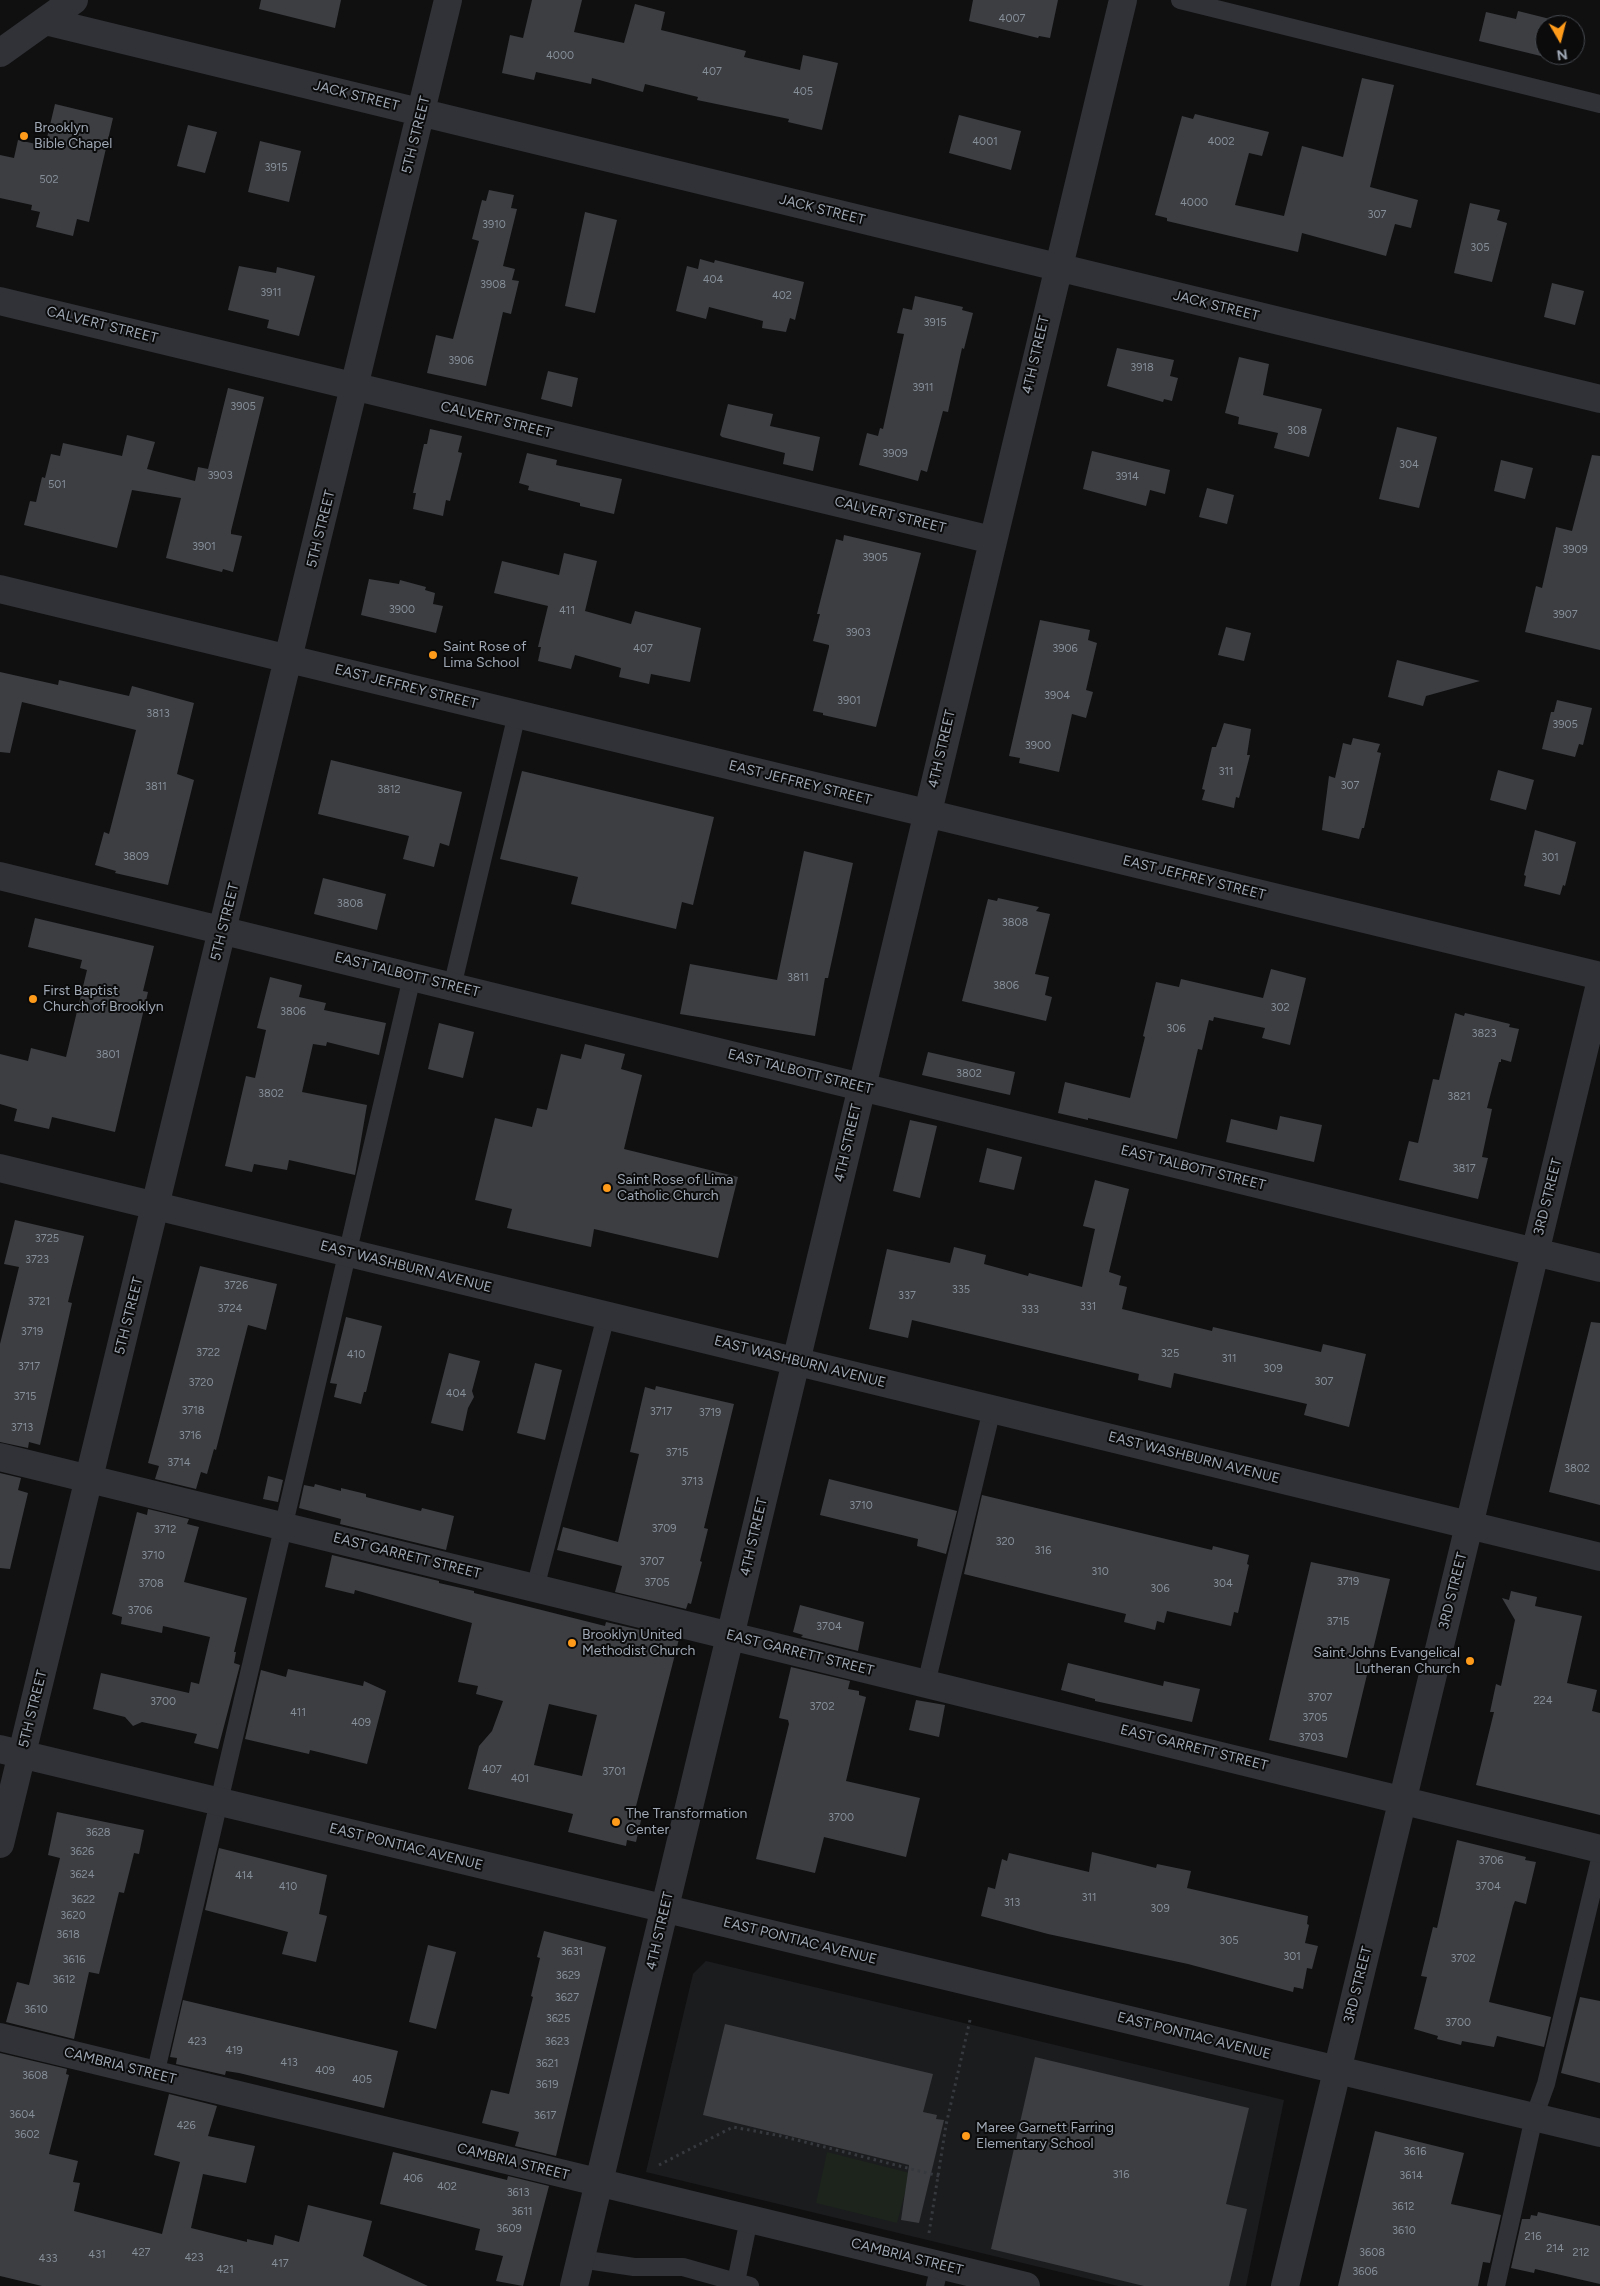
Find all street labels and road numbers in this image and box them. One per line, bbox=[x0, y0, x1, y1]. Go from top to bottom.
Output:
street label: JACK STREET bbox=[311, 77, 401, 115]
street label: 5TH STREET bbox=[398, 95, 434, 175]
street label: JACK STREET bbox=[777, 191, 867, 229]
street label: JACK STREET bbox=[1171, 287, 1261, 325]
street label: CALVERT STREET bbox=[45, 303, 159, 347]
street label: 4TH STREET bbox=[1019, 314, 1053, 396]
street label: CALVERT STREET bbox=[439, 398, 553, 442]
street label: 5TH STREET bbox=[303, 489, 339, 569]
street label: CALVERT STREET bbox=[833, 493, 947, 537]
street label: EAST JEFFREY STREET bbox=[333, 661, 479, 713]
street label: 4TH STREET bbox=[925, 708, 959, 790]
street label: EAST JEFFREY STREET bbox=[727, 757, 873, 809]
street label: EAST JEFFREY STREET bbox=[1121, 852, 1267, 904]
street label: 5TH STREET bbox=[207, 882, 243, 962]
street label: EAST TALBOTT STREET bbox=[333, 949, 481, 1001]
street label: EAST TALBOTT STREET bbox=[726, 1046, 874, 1098]
street label: 4TH STREET bbox=[831, 1102, 865, 1184]
street label: EAST TALBOTT STREET bbox=[1119, 1142, 1267, 1194]
street label: 3RD STREET bbox=[1530, 1157, 1566, 1237]
street label: EAST WASHBURN AVENUE bbox=[318, 1237, 494, 1297]
street label: 5TH STREET bbox=[111, 1276, 147, 1356]
street label: EAST WASHBURN AVENUE bbox=[712, 1332, 888, 1392]
street label: EAST WASHBURN AVENUE bbox=[1106, 1428, 1282, 1488]
street label: 4TH STREET bbox=[737, 1496, 771, 1578]
street label: EAST GARRETT STREET bbox=[331, 1530, 483, 1582]
street label: 3RD STREET bbox=[1435, 1551, 1471, 1631]
street label: EAST GARRETT STREET bbox=[724, 1627, 876, 1679]
street label: 5TH STREET bbox=[15, 1669, 51, 1749]
street label: EAST GARRETT STREET bbox=[1118, 1722, 1270, 1774]
street label: EAST PONTIAC AVENUE bbox=[328, 1820, 484, 1874]
street label: 4TH STREET bbox=[643, 1890, 677, 1972]
street label: EAST PONTIAC AVENUE bbox=[722, 1914, 878, 1968]
street label: 3RD STREET bbox=[1340, 1945, 1376, 2025]
street label: EAST PONTIAC AVENUE bbox=[1116, 2009, 1272, 2063]
street label: CAMBRIA STREET bbox=[62, 2044, 178, 2088]
street label: CAMBRIA STREET bbox=[455, 2140, 571, 2184]
street label: CAMBRIA STREET bbox=[849, 2235, 965, 2279]

